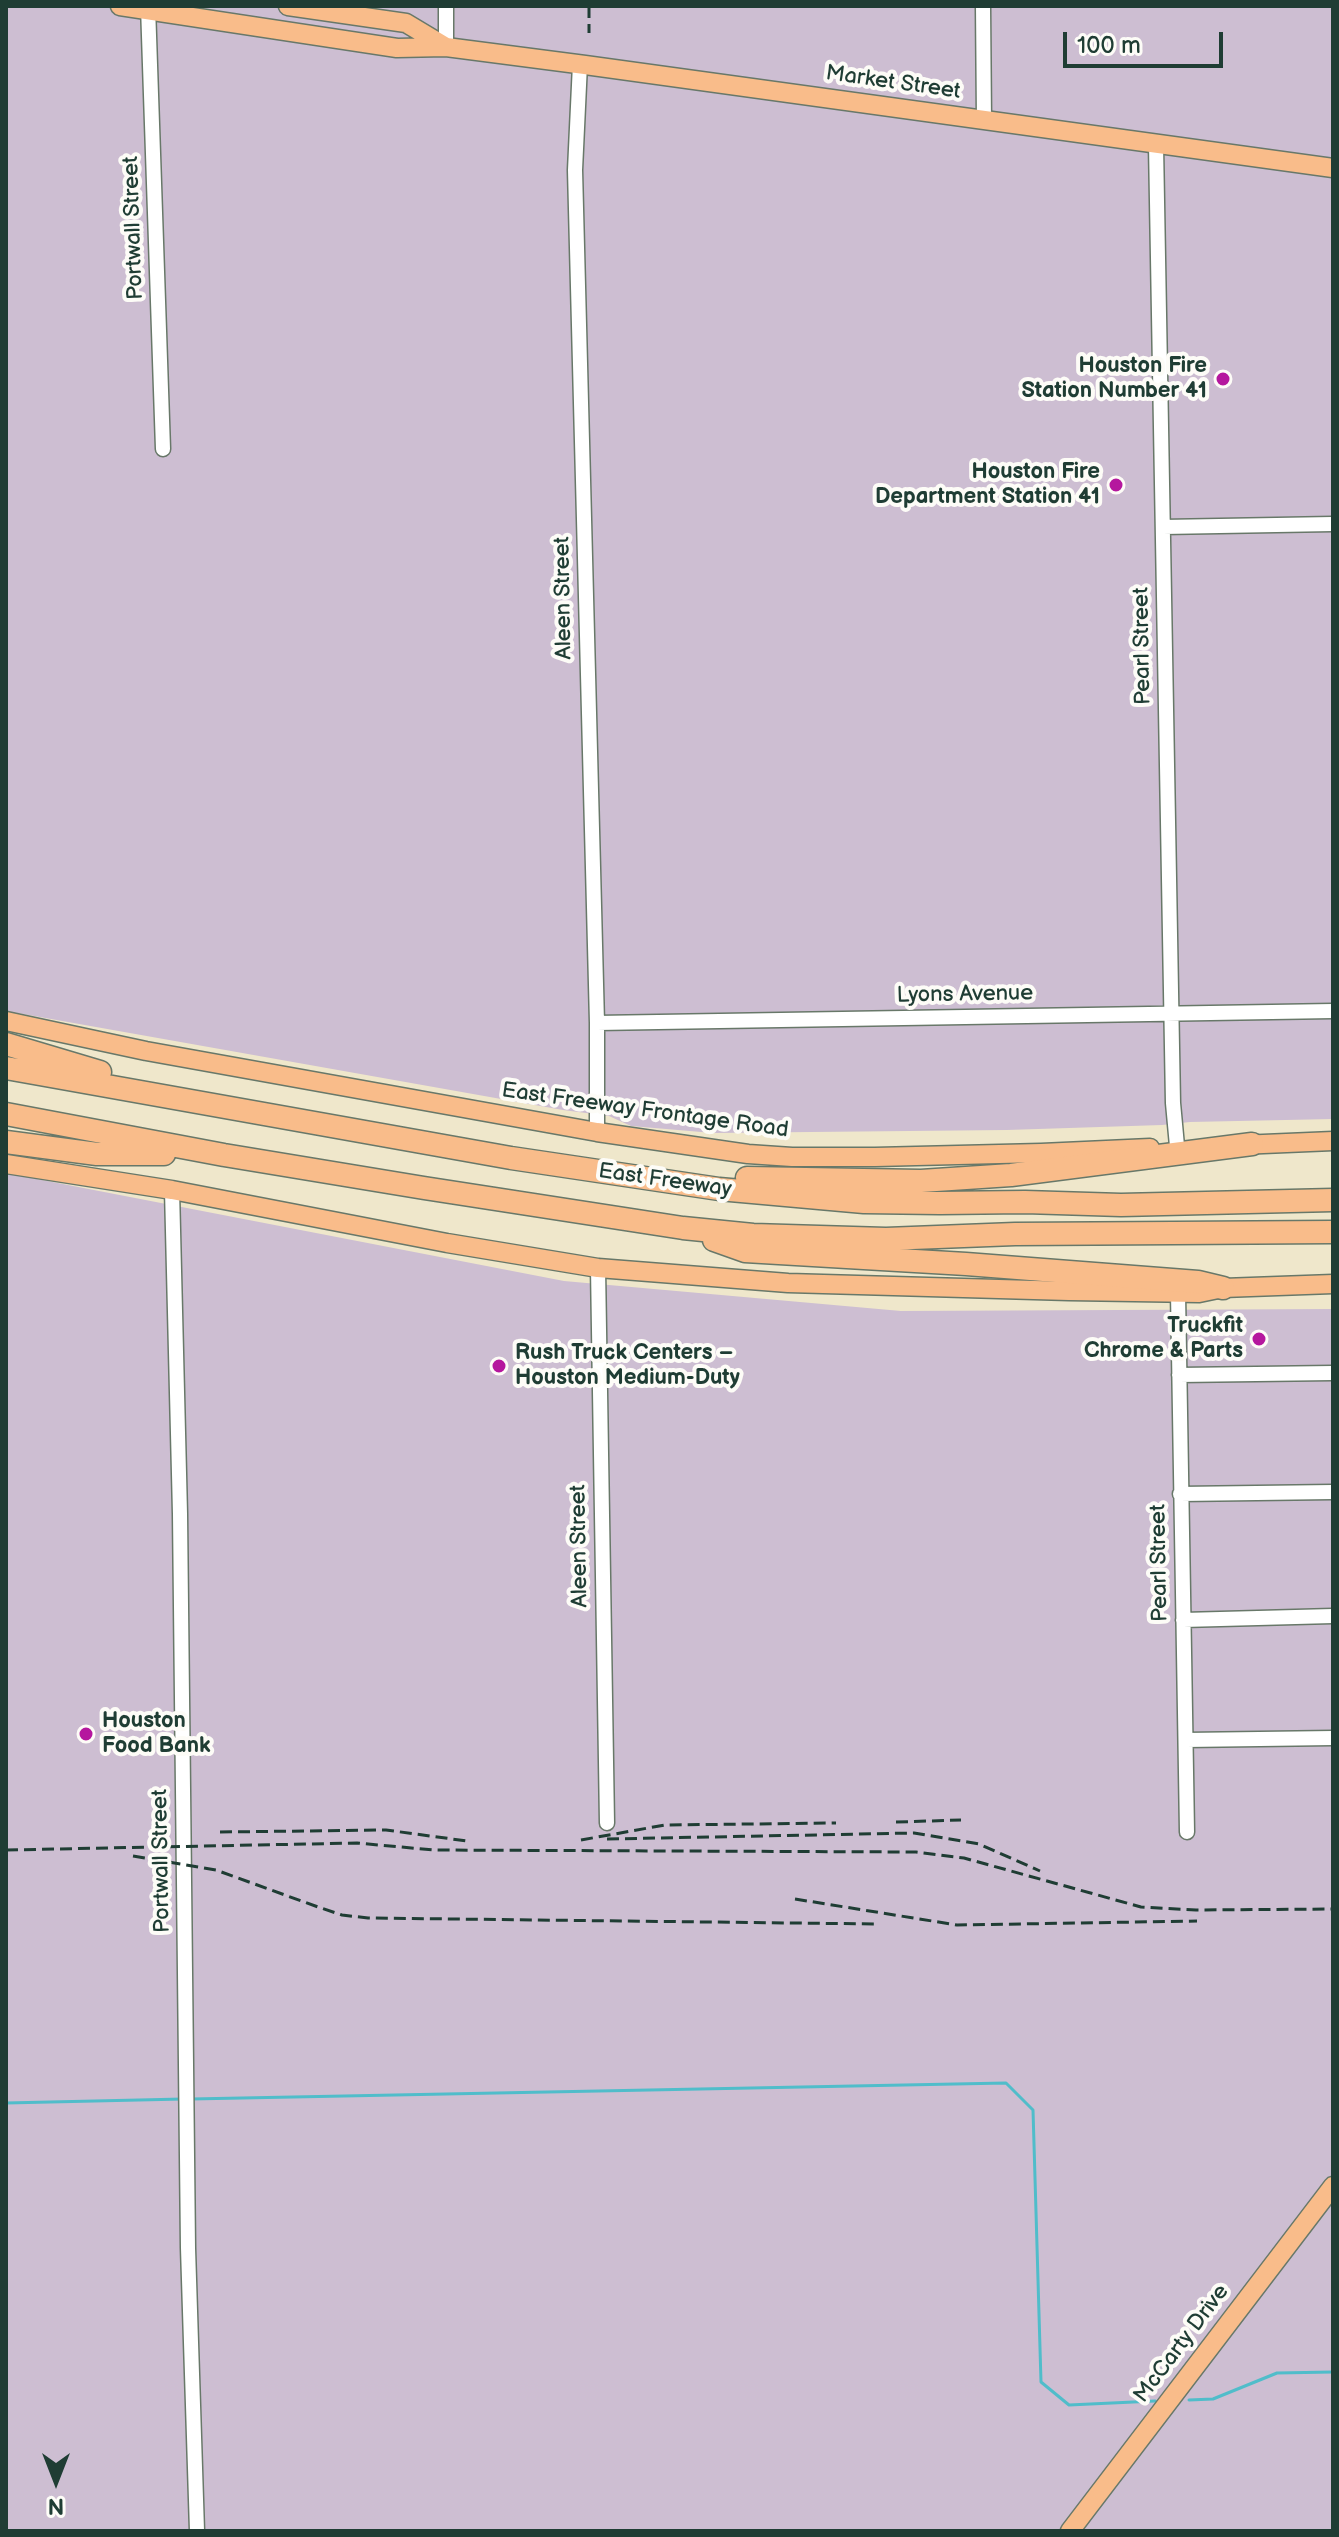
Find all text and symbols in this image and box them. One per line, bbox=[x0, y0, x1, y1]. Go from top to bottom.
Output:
scale bar bbox=[1067, 16, 1227, 66]
text: 100 m bbox=[1077, 31, 1141, 60]
street label: Market Street bbox=[824, 60, 962, 106]
street label: Portwall Street bbox=[118, 156, 150, 300]
place label: Houston Fire Station Number 41 bbox=[1022, 353, 1207, 404]
marker: Houston Fire Station Number 41 bbox=[1214, 370, 1232, 388]
place label: Houston Fire Department Station 41 bbox=[875, 459, 1100, 510]
marker: Houston Fire Department Station 41 bbox=[1107, 476, 1125, 494]
street label: Aleen Street bbox=[550, 536, 578, 660]
street label: Pearl Street bbox=[1129, 587, 1157, 705]
street label: Lyons Avenue bbox=[896, 981, 1034, 1009]
street label: East Freeway Frontage Road bbox=[500, 1078, 790, 1144]
street label: East Freeway bbox=[597, 1159, 733, 1203]
place label: Truckfit Chrome & Parts bbox=[1084, 1313, 1243, 1364]
marker: Truckfit Chrome & Parts bbox=[1250, 1330, 1268, 1348]
place label: Rush Truck Centers – Houston Medium-Duty bbox=[515, 1340, 740, 1392]
marker: Rush Truck Centers – Houston Medium-Duty bbox=[490, 1357, 508, 1375]
street label: Aleen Street bbox=[566, 1484, 594, 1608]
street label: Pearl Street bbox=[1146, 1504, 1174, 1622]
place label: Houston Food Bank bbox=[102, 1708, 210, 1760]
marker: Houston Food Bank bbox=[77, 1725, 95, 1743]
street label: Portwall Street bbox=[148, 1789, 176, 1933]
street label: McCarty Drive bbox=[1129, 2280, 1235, 2408]
north arrow bbox=[16, 2441, 96, 2521]
text: N bbox=[48, 2492, 64, 2519]

